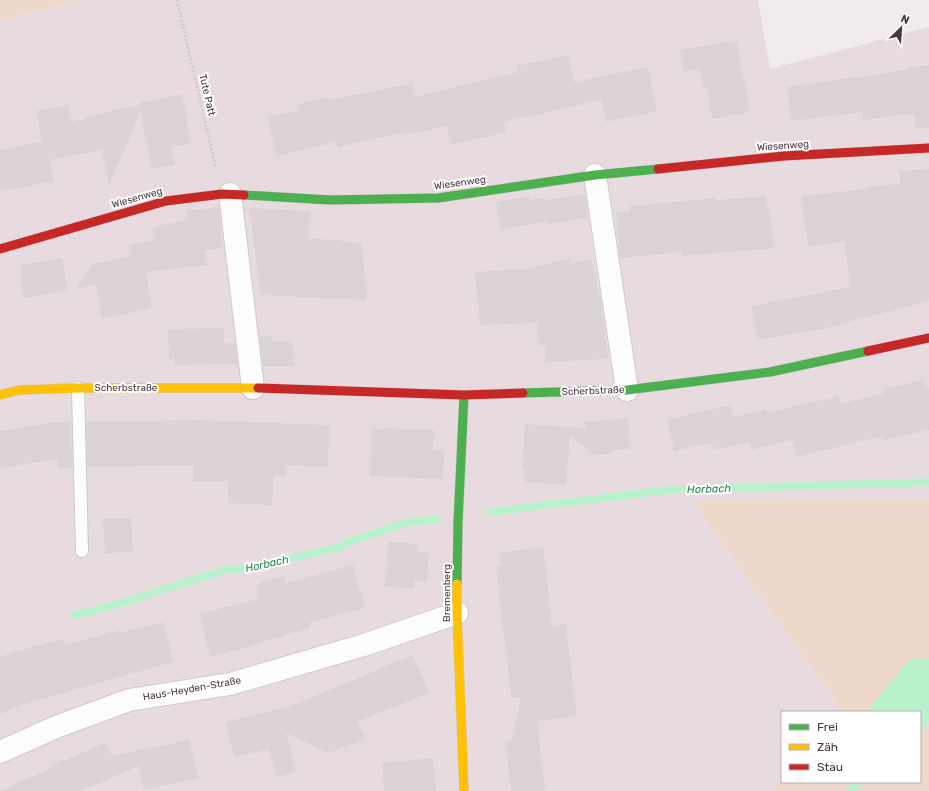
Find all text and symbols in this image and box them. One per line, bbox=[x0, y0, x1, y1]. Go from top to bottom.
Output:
north arrow bbox=[881, 8, 921, 48]
text: N bbox=[899, 12, 911, 27]
street label: Tute Patt bbox=[196, 73, 218, 117]
street label: Wiesenweg bbox=[757, 138, 809, 154]
street label: Wiesenweg bbox=[433, 173, 487, 193]
street label: Wiesenweg bbox=[110, 185, 164, 211]
street label: Scherbstraße bbox=[95, 382, 158, 394]
street label: Scherbstraße bbox=[561, 384, 625, 398]
water label: Horbach bbox=[687, 482, 732, 496]
water label: Horbach bbox=[244, 553, 290, 575]
street label: Bremenberg bbox=[441, 564, 453, 622]
street label: Haus-Heyden-Straße bbox=[142, 674, 242, 704]
legend bbox=[781, 711, 921, 783]
text: Frei bbox=[817, 720, 838, 734]
text: Zäh bbox=[817, 740, 838, 754]
text: Stau bbox=[817, 760, 843, 774]

